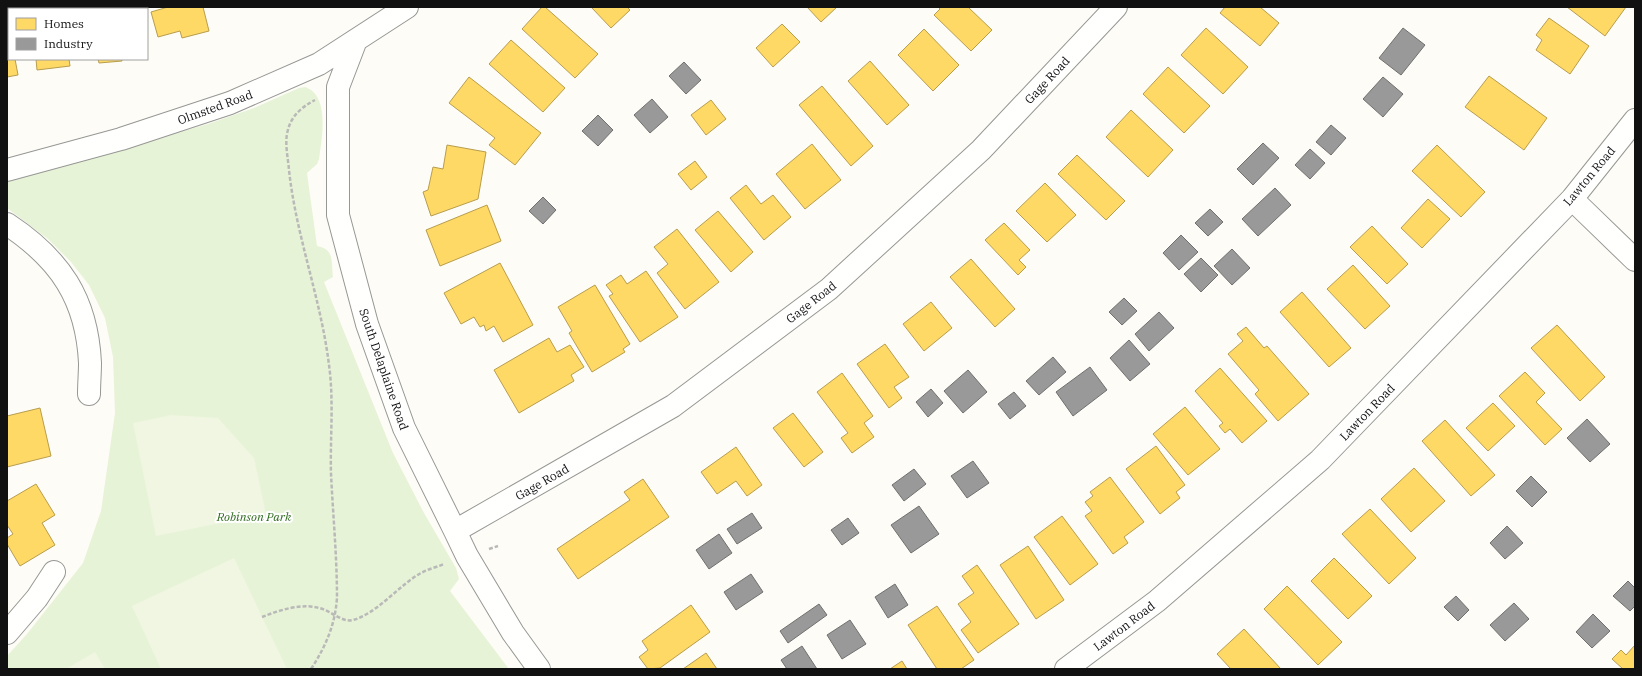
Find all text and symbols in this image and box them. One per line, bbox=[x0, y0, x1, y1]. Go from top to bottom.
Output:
legend bbox=[8, 8, 148, 60]
text: Homes bbox=[44, 16, 84, 31]
text: Industry bbox=[44, 36, 93, 51]
street label: Gage Road bbox=[1021, 53, 1073, 107]
street label: Olmsted Road bbox=[175, 86, 255, 128]
street label: Lawton Road bbox=[1560, 143, 1618, 209]
street label: Gage Road bbox=[783, 278, 839, 326]
street label: South Delaplaine Road bbox=[356, 306, 412, 432]
street label: Lawton Road bbox=[1336, 381, 1398, 443]
street label: Gage Road bbox=[512, 461, 572, 503]
park label: Robinson Park bbox=[216, 509, 292, 524]
street label: Lawton Road bbox=[1090, 598, 1158, 654]

